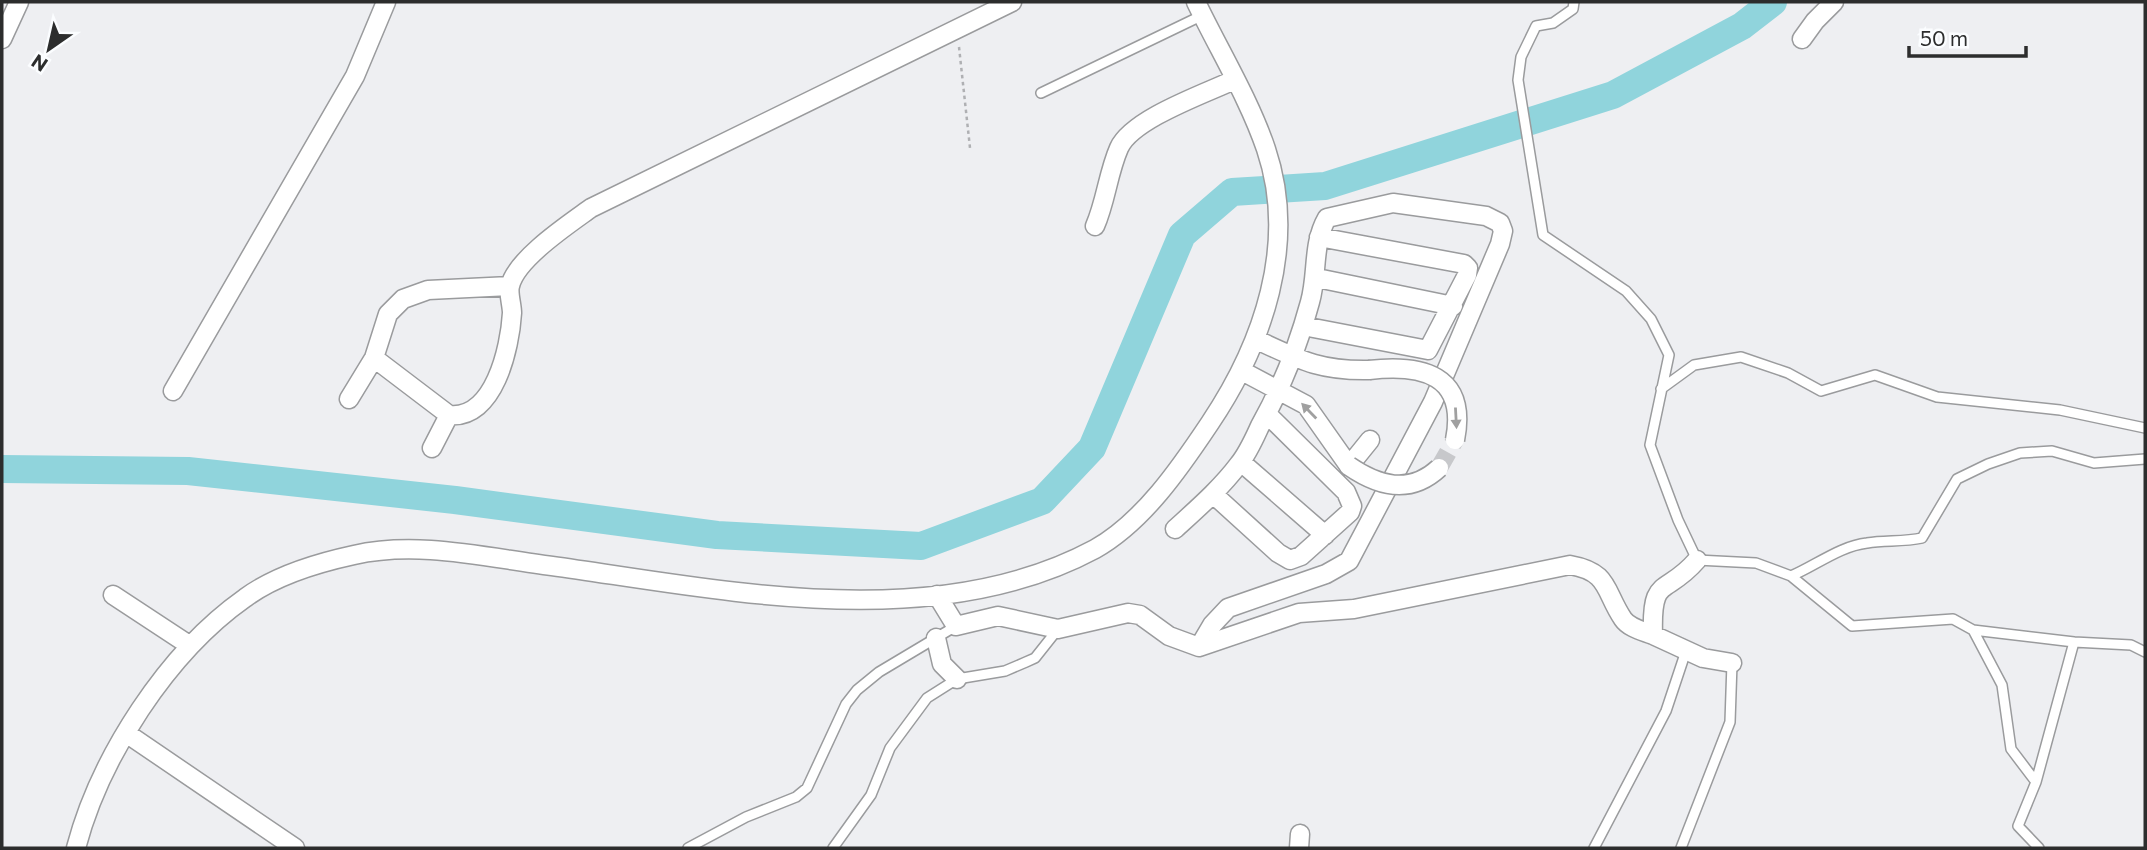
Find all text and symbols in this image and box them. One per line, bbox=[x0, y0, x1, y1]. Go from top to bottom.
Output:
north arrow bbox=[14, 14, 84, 84]
scale bar bbox=[1909, 14, 2026, 58]
text: 50 m bbox=[1920, 25, 1968, 50]
text: N bbox=[27, 50, 52, 77]
one-way arrow bbox=[1301, 403, 1318, 420]
one-way arrow bbox=[1451, 407, 1462, 429]

